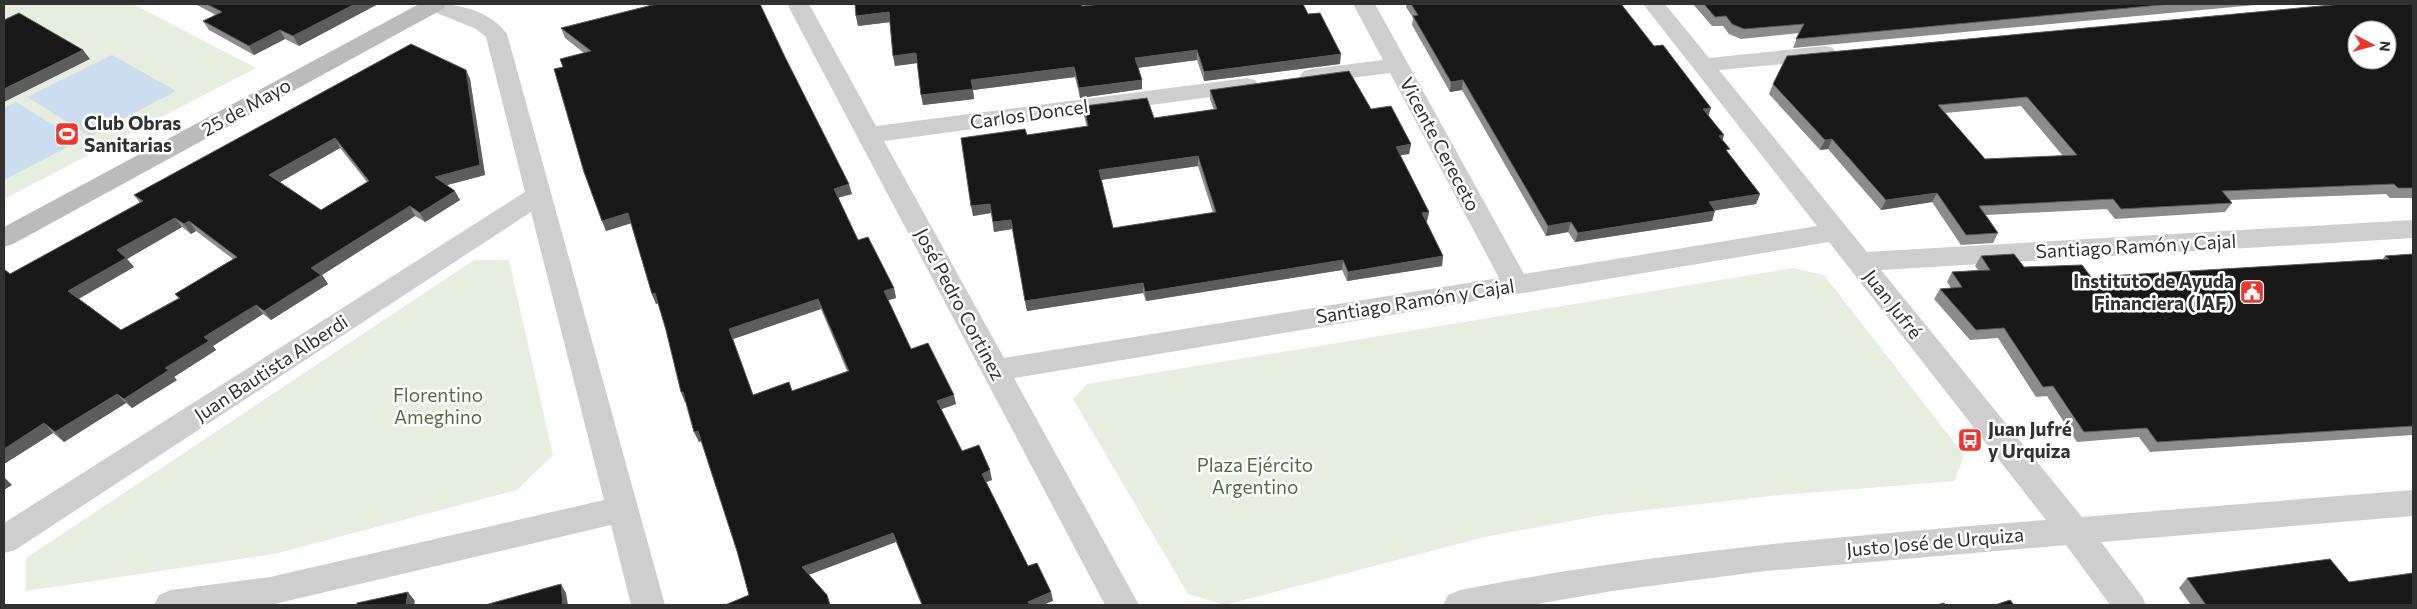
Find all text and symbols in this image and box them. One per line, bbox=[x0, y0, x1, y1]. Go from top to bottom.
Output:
north arrow bbox=[2347, 20, 2397, 70]
text: N bbox=[2376, 40, 2394, 53]
street label: 25 de Mayo bbox=[197, 73, 294, 140]
street label: Vicente Cereceto bbox=[1396, 73, 1485, 215]
street label: Carlos Doncel bbox=[968, 94, 1090, 133]
place label: Club Obras Sanitarias bbox=[84, 111, 181, 156]
sports icon: Club Obras Sanitarias bbox=[54, 121, 80, 147]
street label: José Pedro Cortinez bbox=[911, 224, 1010, 384]
street label: Santiago Ramón y Cajal bbox=[2035, 229, 2237, 262]
street label: Juan Jufré bbox=[1859, 264, 1928, 343]
place label: Instituto de Ayuda Financiera (IAF) bbox=[2073, 269, 2234, 314]
street label: Santiago Ramón y Cajal bbox=[1314, 273, 1516, 328]
public building icon: Instituto de Ayuda Financiera (IAF) bbox=[2239, 279, 2265, 305]
street label: Juan Bautista Alberdi bbox=[190, 309, 352, 426]
park label: Florentino Ameghino bbox=[393, 383, 483, 428]
place label: Juan Jufré y Urquiza bbox=[1988, 417, 2072, 462]
bus stop icon: Juan Jufré y Urquiza bbox=[1957, 427, 1983, 453]
park label: Plaza Ejército Argentino bbox=[1197, 453, 1313, 498]
street label: Justo José de Urquiza bbox=[1845, 522, 2025, 561]

